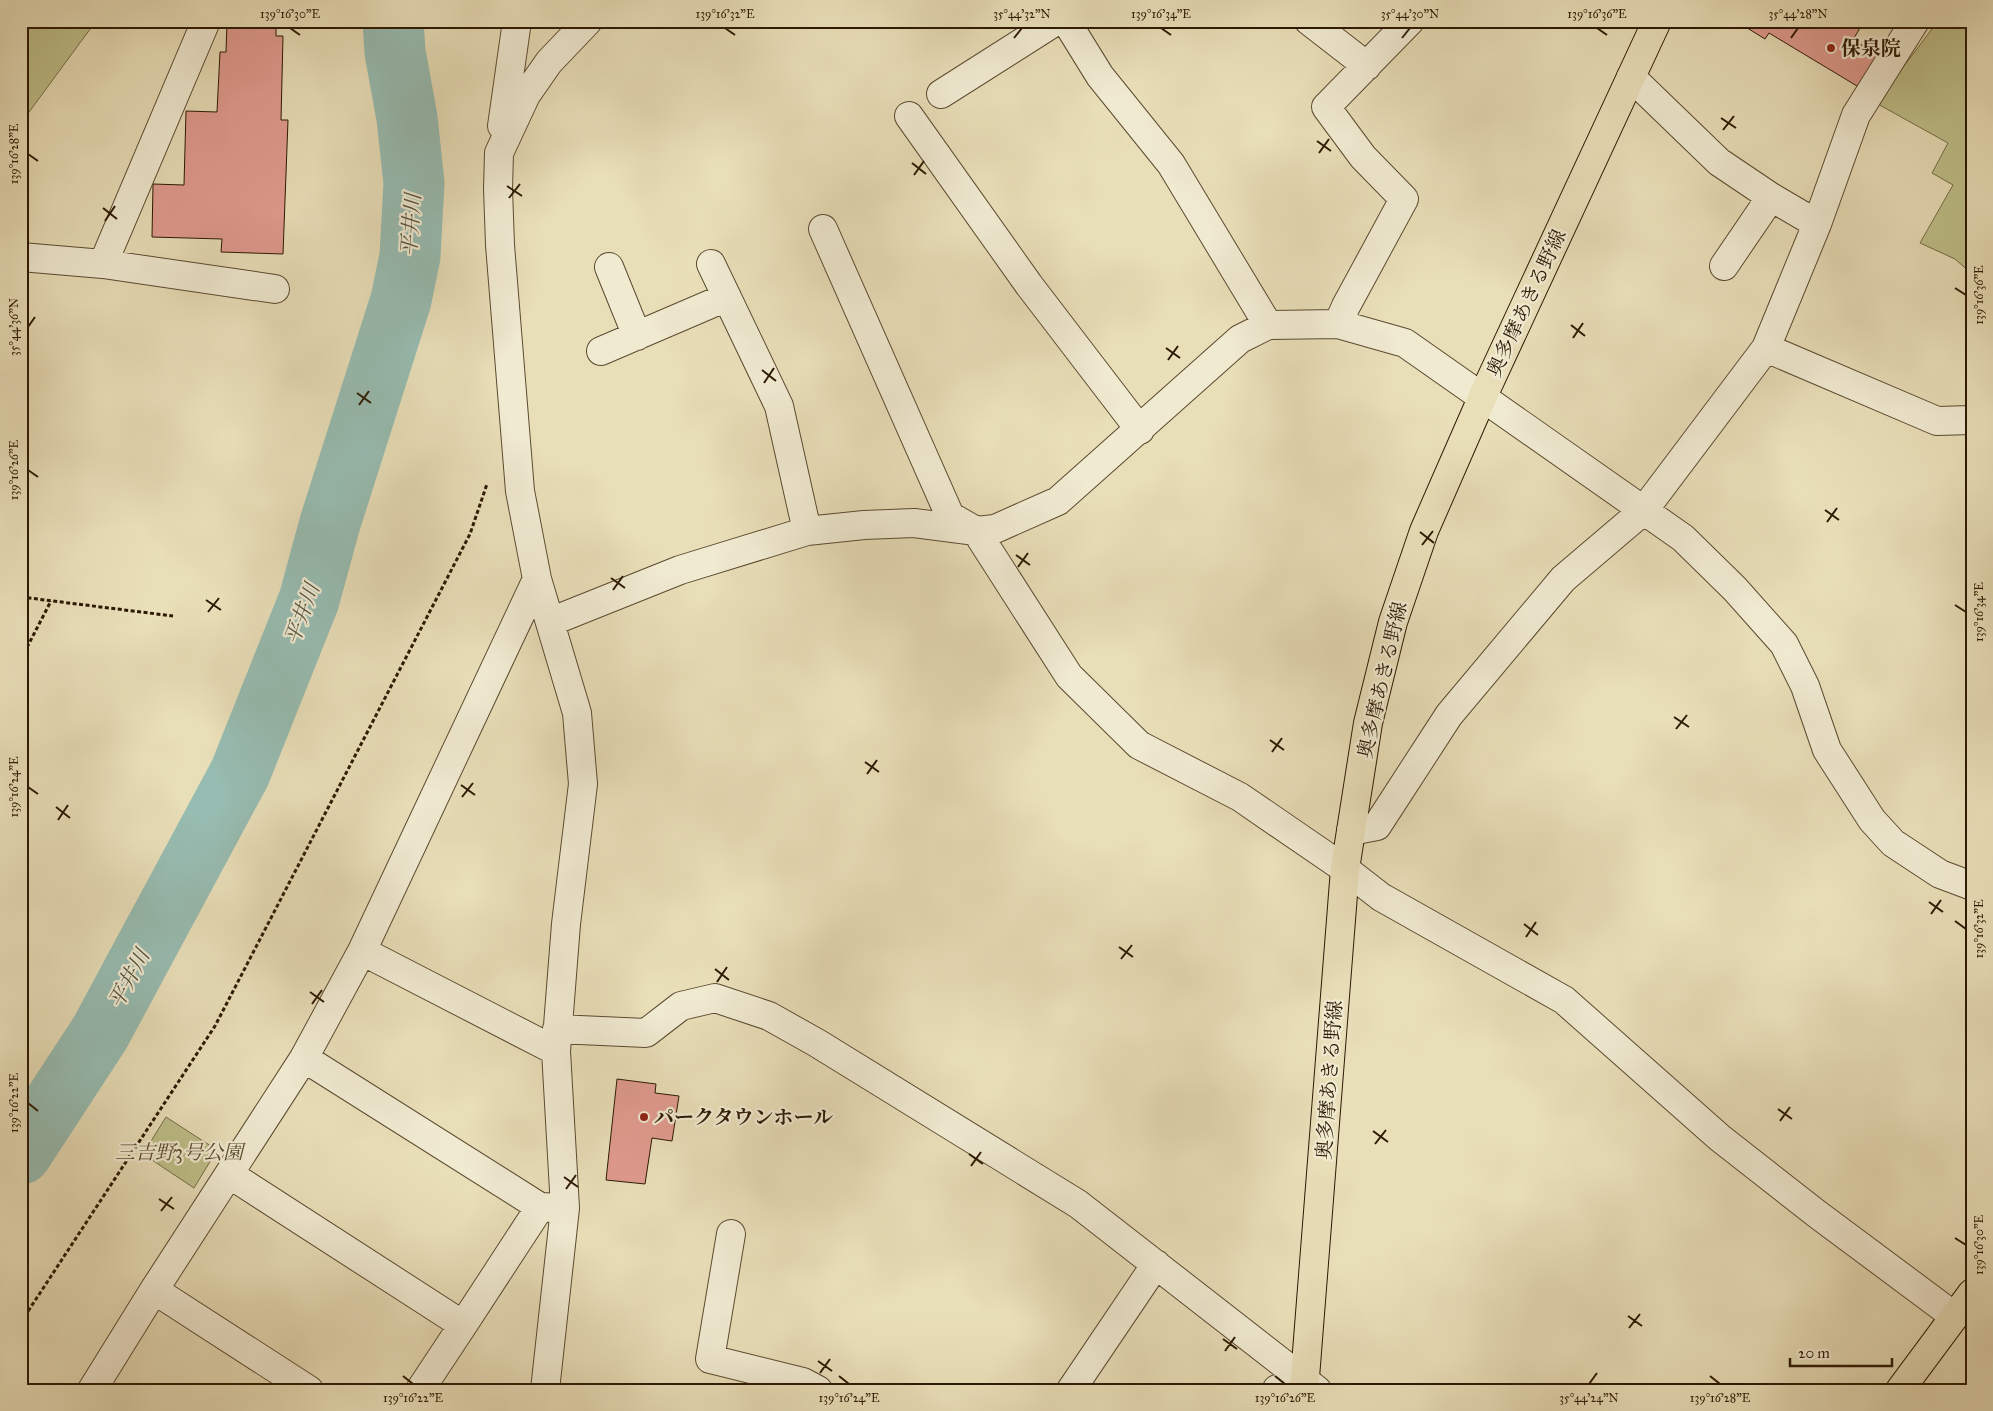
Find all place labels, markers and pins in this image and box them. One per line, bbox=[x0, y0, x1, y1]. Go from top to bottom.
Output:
place label: 保泉院 bbox=[1841, 36, 1901, 60]
marker: 保泉院 bbox=[1825, 42, 1837, 54]
place label: パークタウンホール bbox=[654, 1105, 833, 1129]
marker: パークタウンホール bbox=[638, 1111, 650, 1123]

